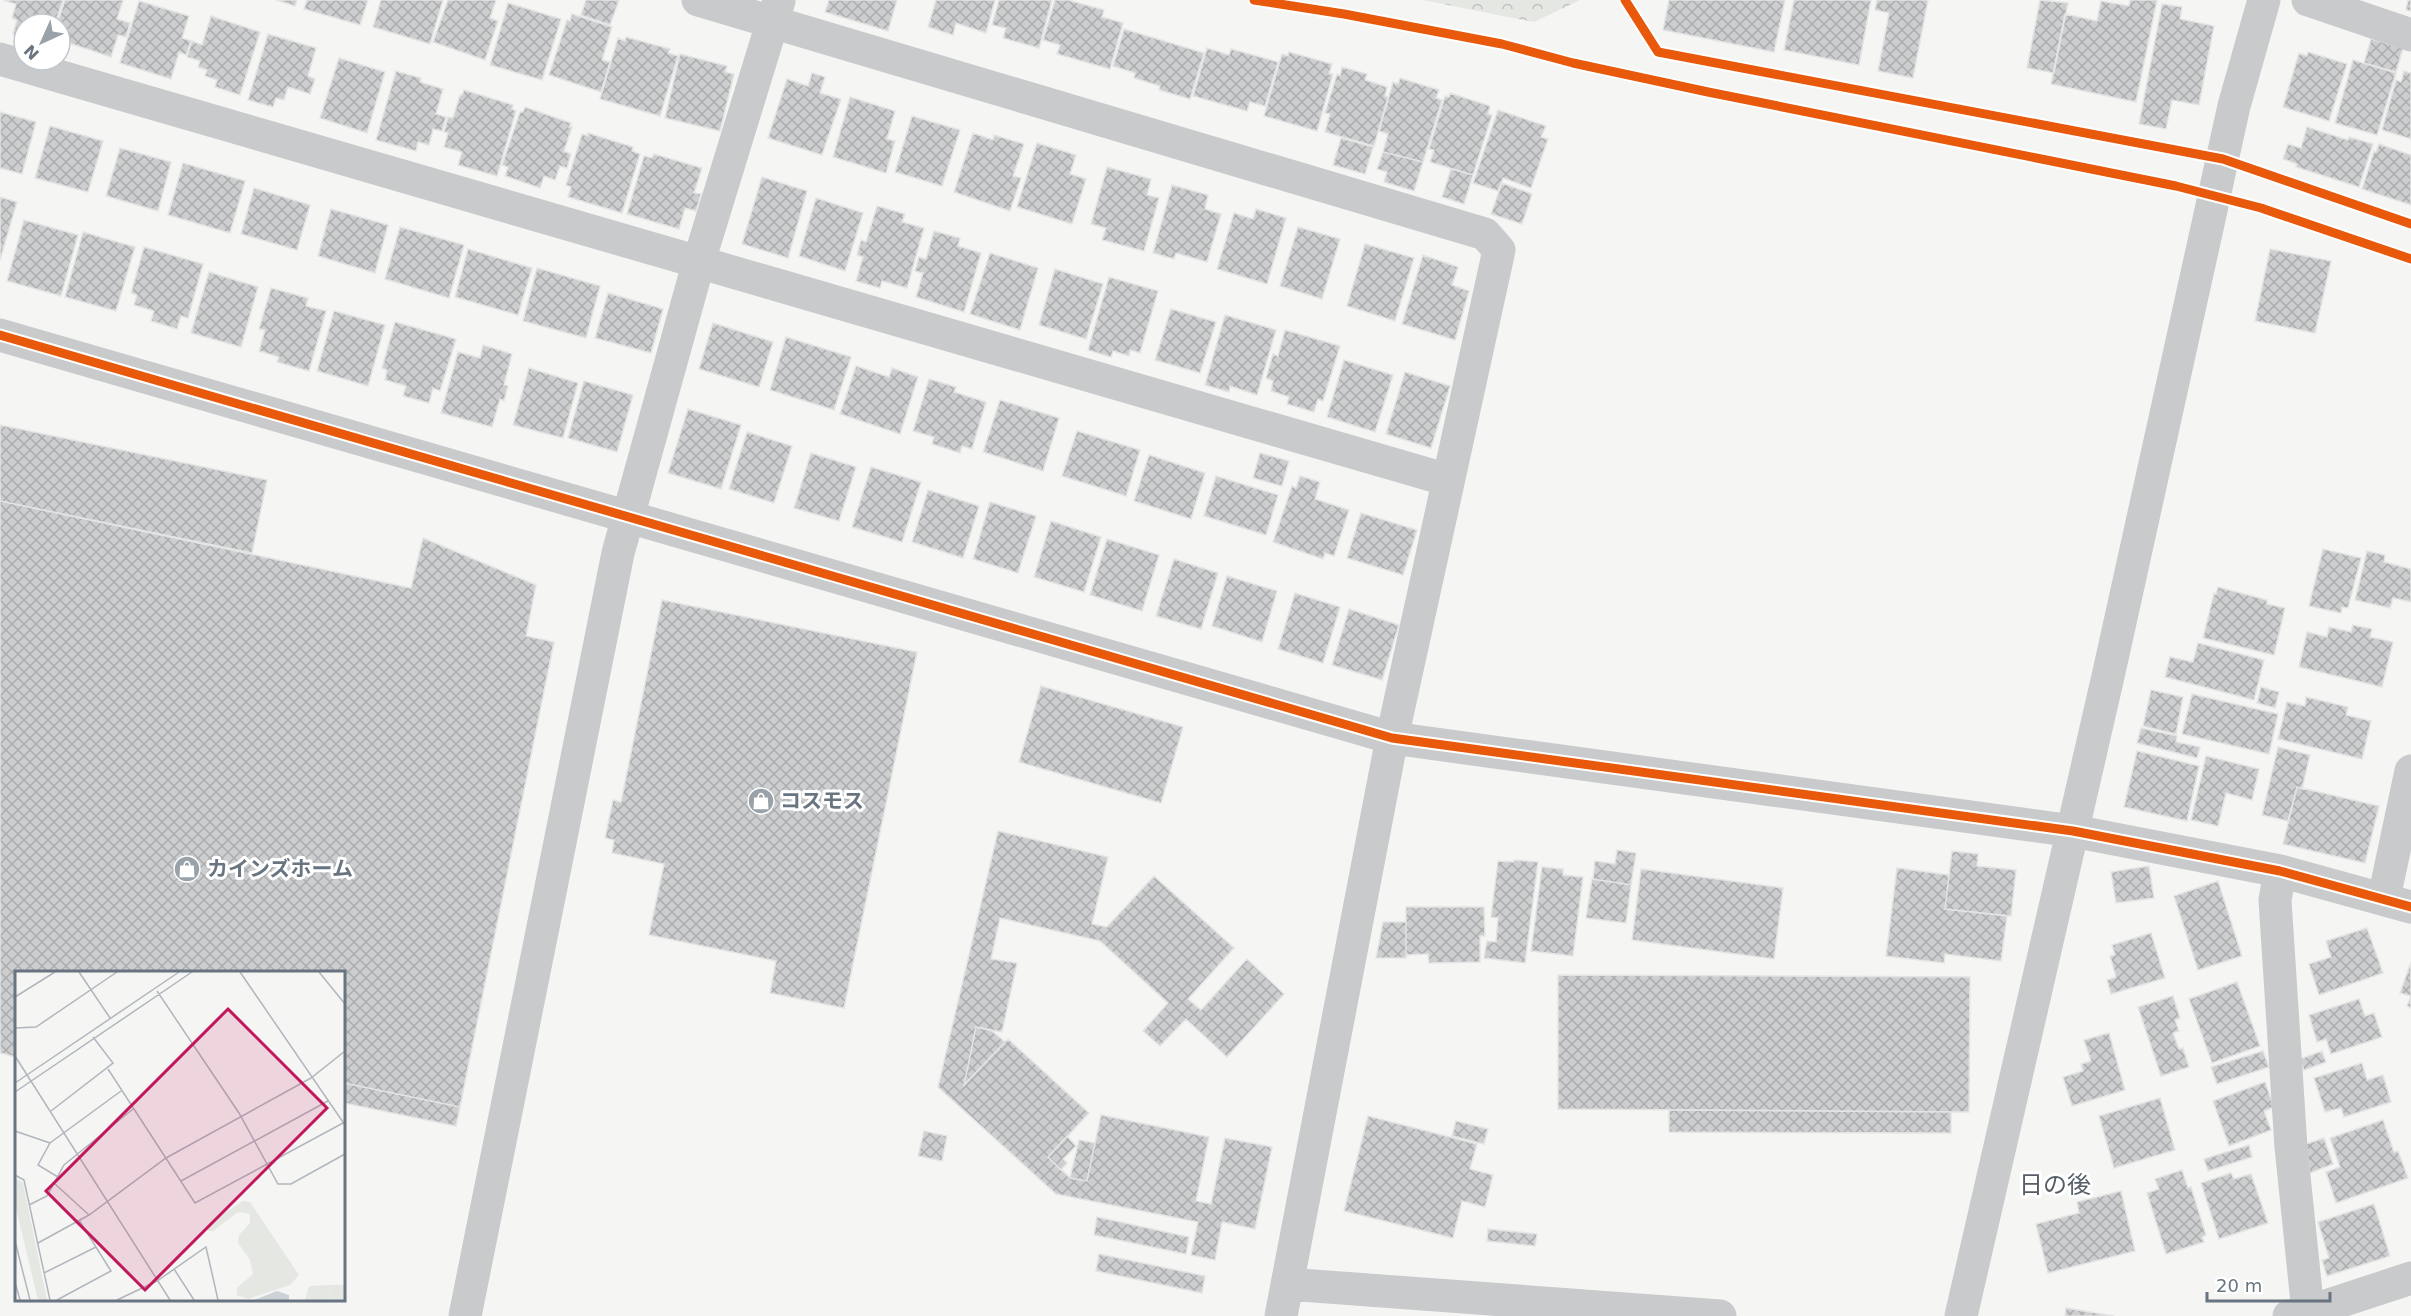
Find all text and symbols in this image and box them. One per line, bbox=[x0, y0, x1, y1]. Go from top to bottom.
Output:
north arrow bbox=[12, 12, 72, 72]
text: N bbox=[20, 41, 43, 64]
shop icon: コスモス bbox=[746, 786, 776, 816]
place label: コスモス bbox=[780, 789, 864, 813]
shop icon: カインズホーム bbox=[172, 854, 202, 884]
place label: カインズホーム bbox=[207, 857, 353, 881]
inset map bbox=[15, 971, 345, 1301]
district label: 日の後 bbox=[2019, 1171, 2091, 1199]
scale bar bbox=[2207, 1265, 2330, 1303]
text: 20 m bbox=[2216, 1275, 2262, 1296]

